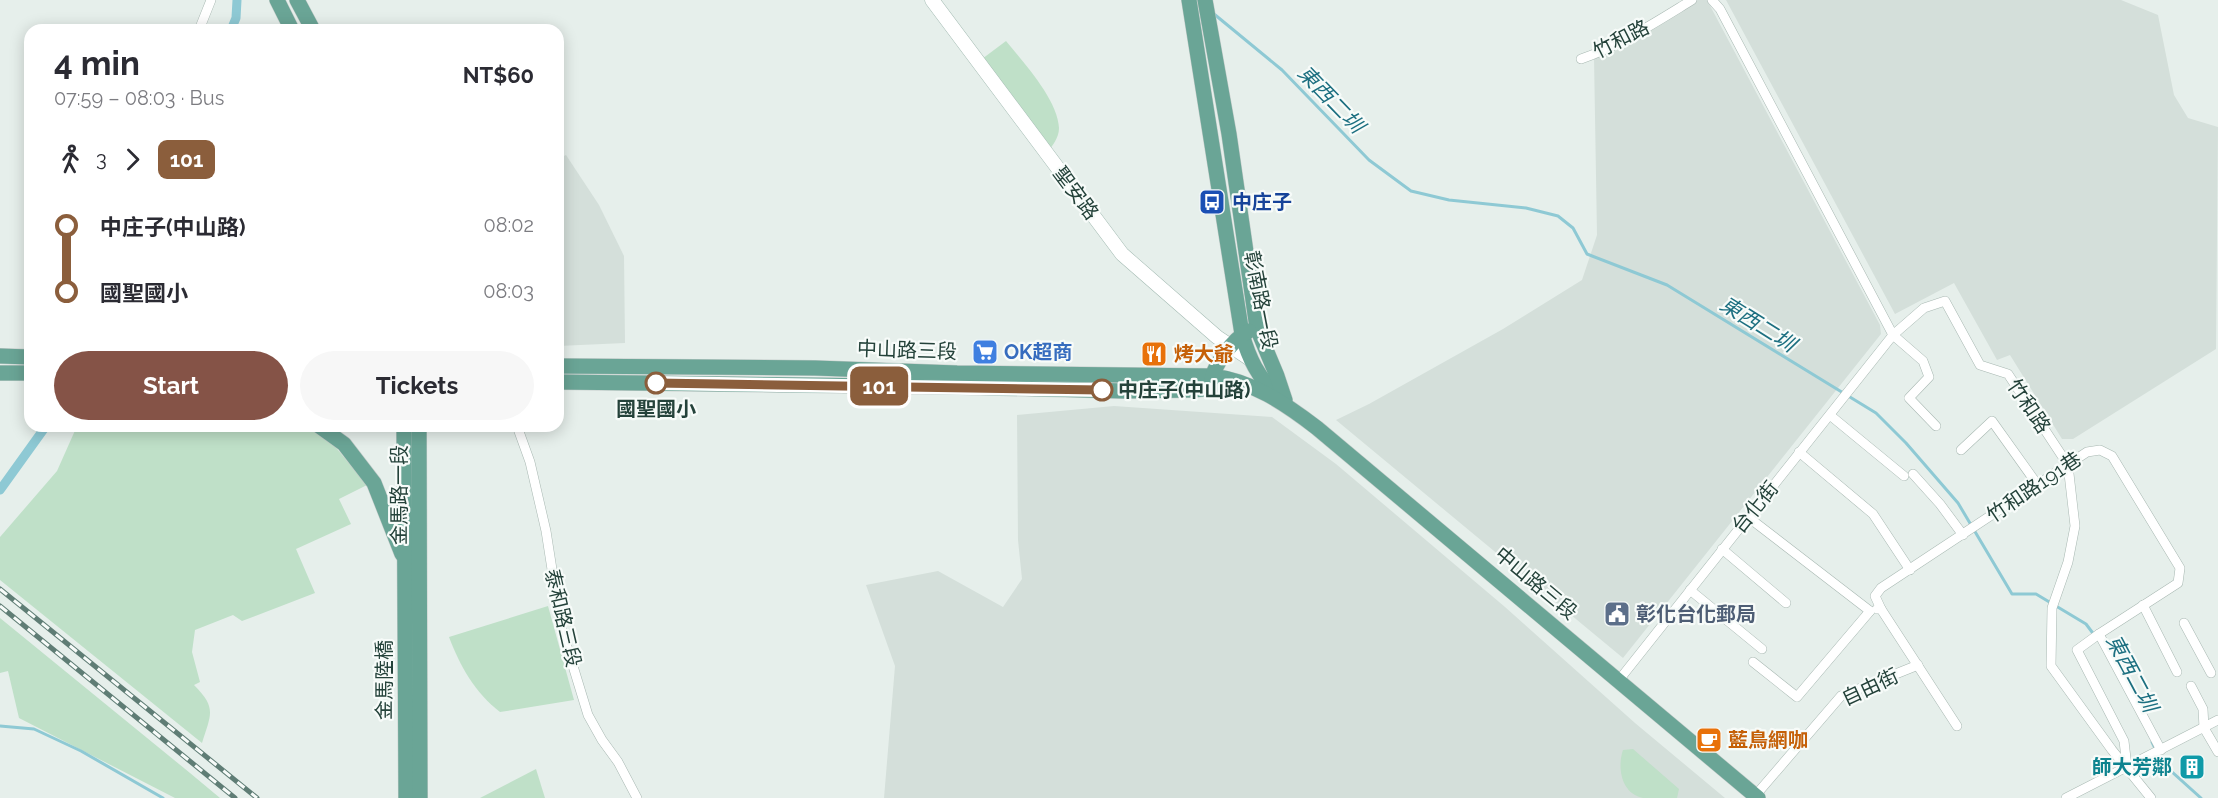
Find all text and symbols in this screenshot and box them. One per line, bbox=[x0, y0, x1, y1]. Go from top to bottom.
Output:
street label: 竹和路 bbox=[1589, 15, 1653, 63]
text: 4 min bbox=[54, 44, 140, 83]
water label: 東西二圳 bbox=[1293, 60, 1371, 140]
text: NT$60 bbox=[463, 62, 534, 88]
text: 07:59 – 08:03 · Bus bbox=[54, 86, 224, 110]
icon: walk bbox=[54, 143, 87, 176]
icon: forward bbox=[116, 143, 149, 176]
text: 3 bbox=[96, 147, 107, 171]
text: 101 bbox=[170, 147, 203, 172]
street label: 聖安路 bbox=[1048, 162, 1104, 224]
bus stop icon: 中庄子 bbox=[1197, 187, 1227, 217]
place label: 中庄子 bbox=[1232, 190, 1292, 214]
text: 08:02 bbox=[483, 213, 534, 237]
text: 中庄子(中山路) bbox=[100, 214, 246, 240]
street label: 彰南路一段 bbox=[1240, 249, 1282, 351]
text: 08:03 bbox=[483, 279, 534, 303]
text: 國聖國小 bbox=[100, 280, 188, 306]
water label: 東西二圳 bbox=[1716, 291, 1803, 358]
street label: 中山路三段 bbox=[857, 336, 957, 364]
supermarket icon: OK超商 bbox=[970, 337, 1000, 367]
restaurant icon: 烤大爺 bbox=[1139, 339, 1169, 369]
place label: OK超商 bbox=[1004, 340, 1073, 364]
place label: 烤大爺 bbox=[1174, 342, 1234, 366]
button: Start bbox=[54, 351, 288, 420]
button: Tickets bbox=[300, 351, 534, 420]
line badge: 101 bbox=[844, 366, 914, 406]
marker: 國聖國小 bbox=[645, 372, 667, 394]
text: 101 bbox=[862, 374, 896, 399]
street label: 竹和路 bbox=[2002, 374, 2056, 438]
place label: 中庄子(中山路) bbox=[1118, 378, 1250, 402]
marker: 中庄子(中山路) bbox=[1091, 379, 1113, 401]
place label: 國聖國小 bbox=[616, 397, 696, 421]
street label: 金馬路一段 bbox=[387, 445, 411, 545]
street label: 竹和路191巷 bbox=[1982, 447, 2086, 527]
street label: 台化街 bbox=[1727, 476, 1783, 538]
street label: 中山路三段 bbox=[1490, 542, 1582, 624]
street label: 泰和路三段 bbox=[540, 567, 586, 669]
public building icon: 彰化台化郵局 bbox=[1602, 599, 1632, 629]
place label: 彰化台化郵局 bbox=[1636, 602, 1756, 626]
water label: 東西二圳 bbox=[2101, 630, 2164, 719]
street label: 金馬陸橋 bbox=[372, 640, 396, 720]
street label: 自由街 bbox=[1838, 663, 1902, 711]
cafe icon: 藍鳥網咖 bbox=[1694, 725, 1724, 755]
place label: 藍鳥網咖 bbox=[1728, 728, 1808, 752]
building icon: 師大芳鄰 bbox=[2177, 752, 2207, 782]
place label: 師大芳鄰 bbox=[2092, 755, 2172, 779]

